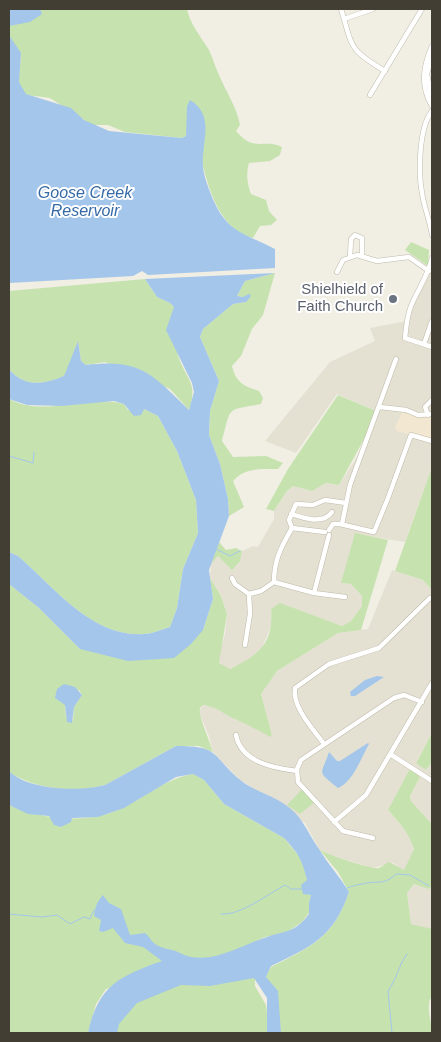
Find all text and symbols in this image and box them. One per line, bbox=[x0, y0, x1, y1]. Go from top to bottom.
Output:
water label: Goose Creek Reservoir bbox=[38, 184, 132, 222]
place label: Shielhield of Faith Church bbox=[297, 281, 383, 316]
marker: Shielhield of Faith Church bbox=[387, 293, 399, 305]

